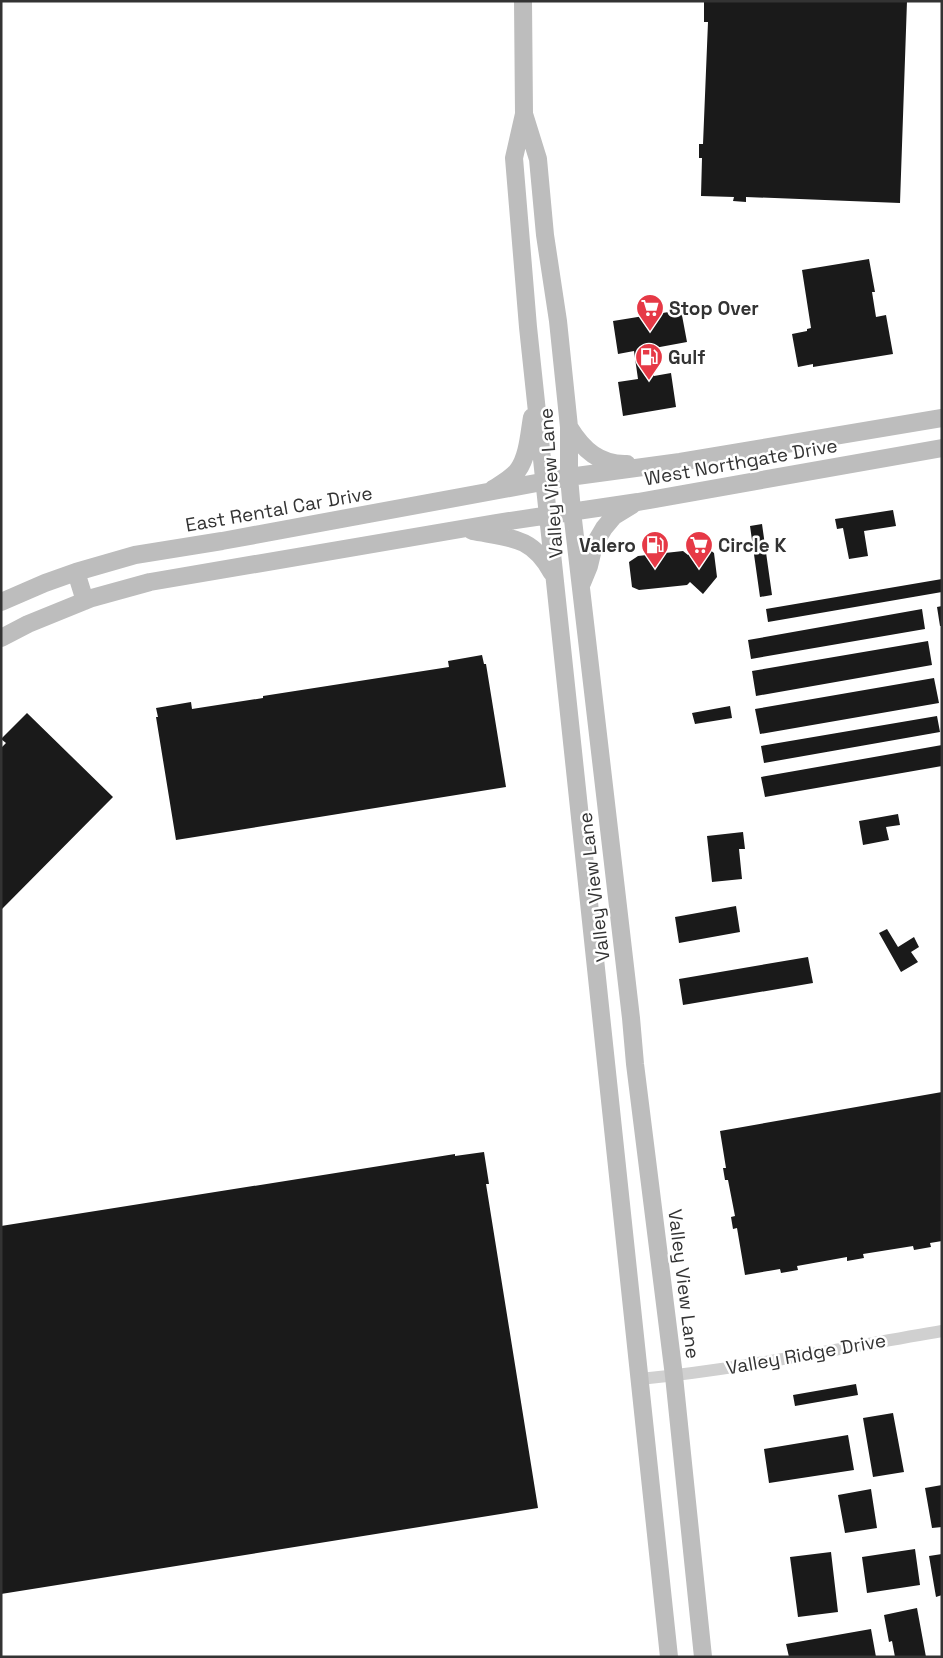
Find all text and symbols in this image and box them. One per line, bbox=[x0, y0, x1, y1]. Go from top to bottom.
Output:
supermarket icon: Stop Over bbox=[635, 293, 665, 332]
place label: Stop Over bbox=[669, 296, 759, 321]
fuel station icon: Gulf bbox=[634, 342, 664, 381]
place label: Gulf bbox=[668, 345, 706, 370]
street label: Valley View Lane bbox=[533, 407, 569, 559]
street label: West Northgate Drive bbox=[643, 433, 839, 491]
street label: East Rental Car Drive bbox=[184, 480, 374, 538]
fuel station icon: Valero bbox=[640, 530, 670, 569]
supermarket icon: Circle K bbox=[684, 530, 714, 569]
place label: Valero bbox=[579, 533, 636, 558]
place label: Circle K bbox=[718, 533, 786, 558]
street label: Valley View Lane bbox=[572, 811, 616, 963]
street label: Valley View Lane bbox=[662, 1208, 706, 1360]
street label: Valley Ridge Drive bbox=[724, 1328, 888, 1380]

